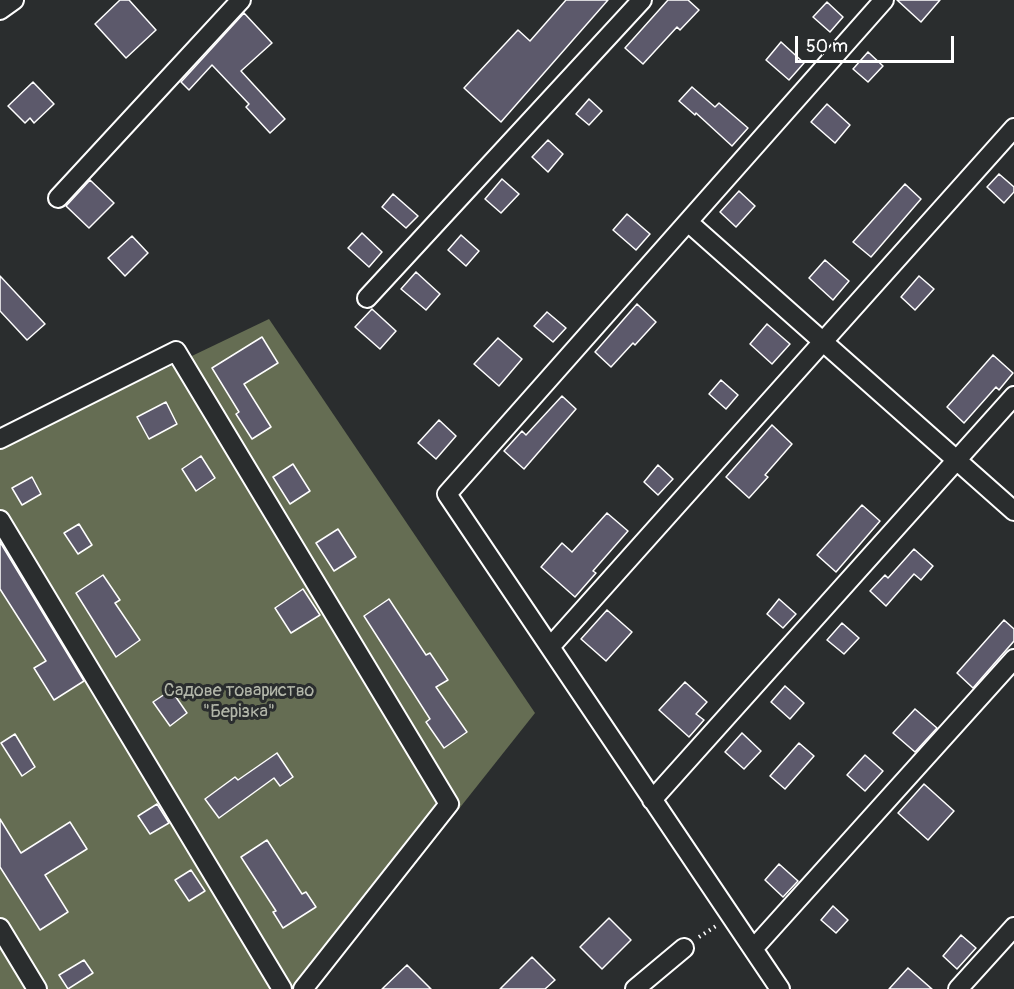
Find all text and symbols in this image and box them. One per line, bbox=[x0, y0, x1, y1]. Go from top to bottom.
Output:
scale bar bbox=[798, 24, 957, 62]
text: 50 m bbox=[806, 35, 848, 58]
park label: Садове товариство "Берізка" bbox=[164, 680, 314, 722]

